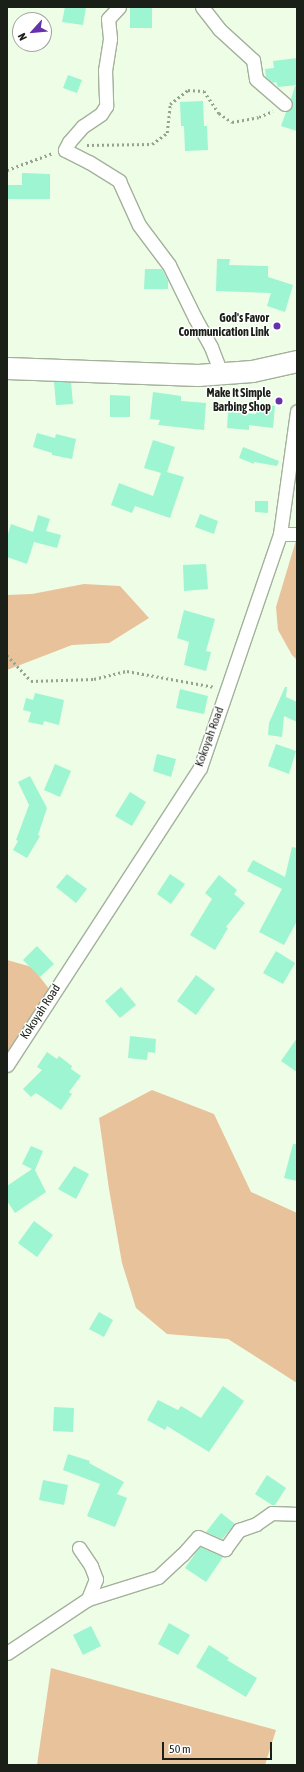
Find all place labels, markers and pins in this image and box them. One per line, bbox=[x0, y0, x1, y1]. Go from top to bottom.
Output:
place label: God's Favor Communication Link bbox=[178, 312, 269, 340]
marker: God's Favor Communication Link bbox=[272, 321, 282, 331]
place label: Make It Simple Barbing Shop bbox=[206, 387, 271, 415]
marker: Make It Simple Barbing Shop bbox=[274, 396, 284, 406]

